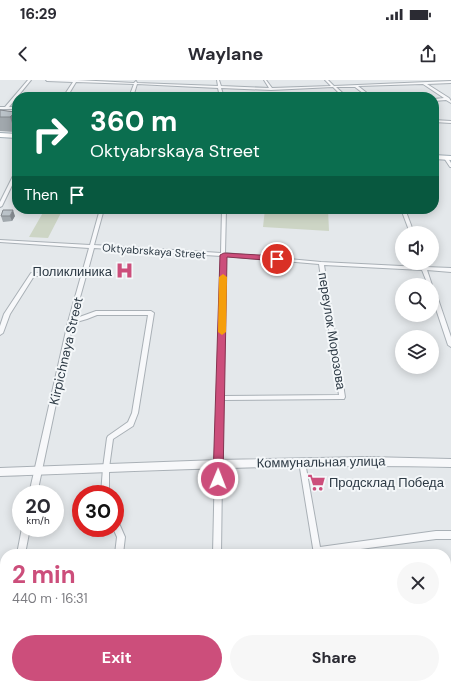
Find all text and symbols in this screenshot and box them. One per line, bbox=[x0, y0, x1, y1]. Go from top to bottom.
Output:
text: 16:29 bbox=[20, 4, 57, 24]
text: Waylane bbox=[188, 42, 263, 66]
icon: back bbox=[12, 43, 34, 65]
icon: share bbox=[417, 43, 439, 65]
text: 360 m bbox=[90, 103, 177, 140]
icon: right bbox=[24, 108, 76, 160]
text: Oktyabrskaya Street bbox=[90, 139, 260, 163]
icon: arrive bbox=[66, 184, 88, 206]
text: Then bbox=[24, 185, 58, 205]
map controls bbox=[395, 226, 439, 374]
button: sound bbox=[395, 226, 439, 270]
street label: Oktyabrskaya Street bbox=[102, 240, 206, 262]
pin bbox=[260, 242, 294, 276]
icon: arrive bbox=[266, 248, 288, 270]
hospital icon: Поликлиника bbox=[115, 261, 135, 281]
place label: Поликлиника bbox=[33, 263, 113, 280]
street label: переулок Морозова bbox=[314, 271, 350, 392]
button: search bbox=[395, 278, 439, 322]
street label: Kirpichnaya Street bbox=[45, 295, 87, 407]
button: layers bbox=[395, 330, 439, 374]
street label: Коммунальная улица bbox=[256, 452, 386, 472]
position arrow bbox=[197, 458, 239, 500]
supermarket icon: Продсклад Победа bbox=[306, 472, 326, 492]
place label: Продсклад Победа bbox=[329, 474, 445, 491]
speed limit sign: 30 bbox=[72, 485, 124, 537]
text: 20 bbox=[25, 493, 51, 519]
text: km/h bbox=[26, 514, 50, 527]
text: 2 min bbox=[12, 559, 75, 590]
button: close bbox=[397, 562, 439, 604]
text: 440 m · 16:31 bbox=[12, 590, 88, 607]
button: Exit bbox=[12, 635, 222, 681]
button: Share bbox=[230, 635, 439, 681]

